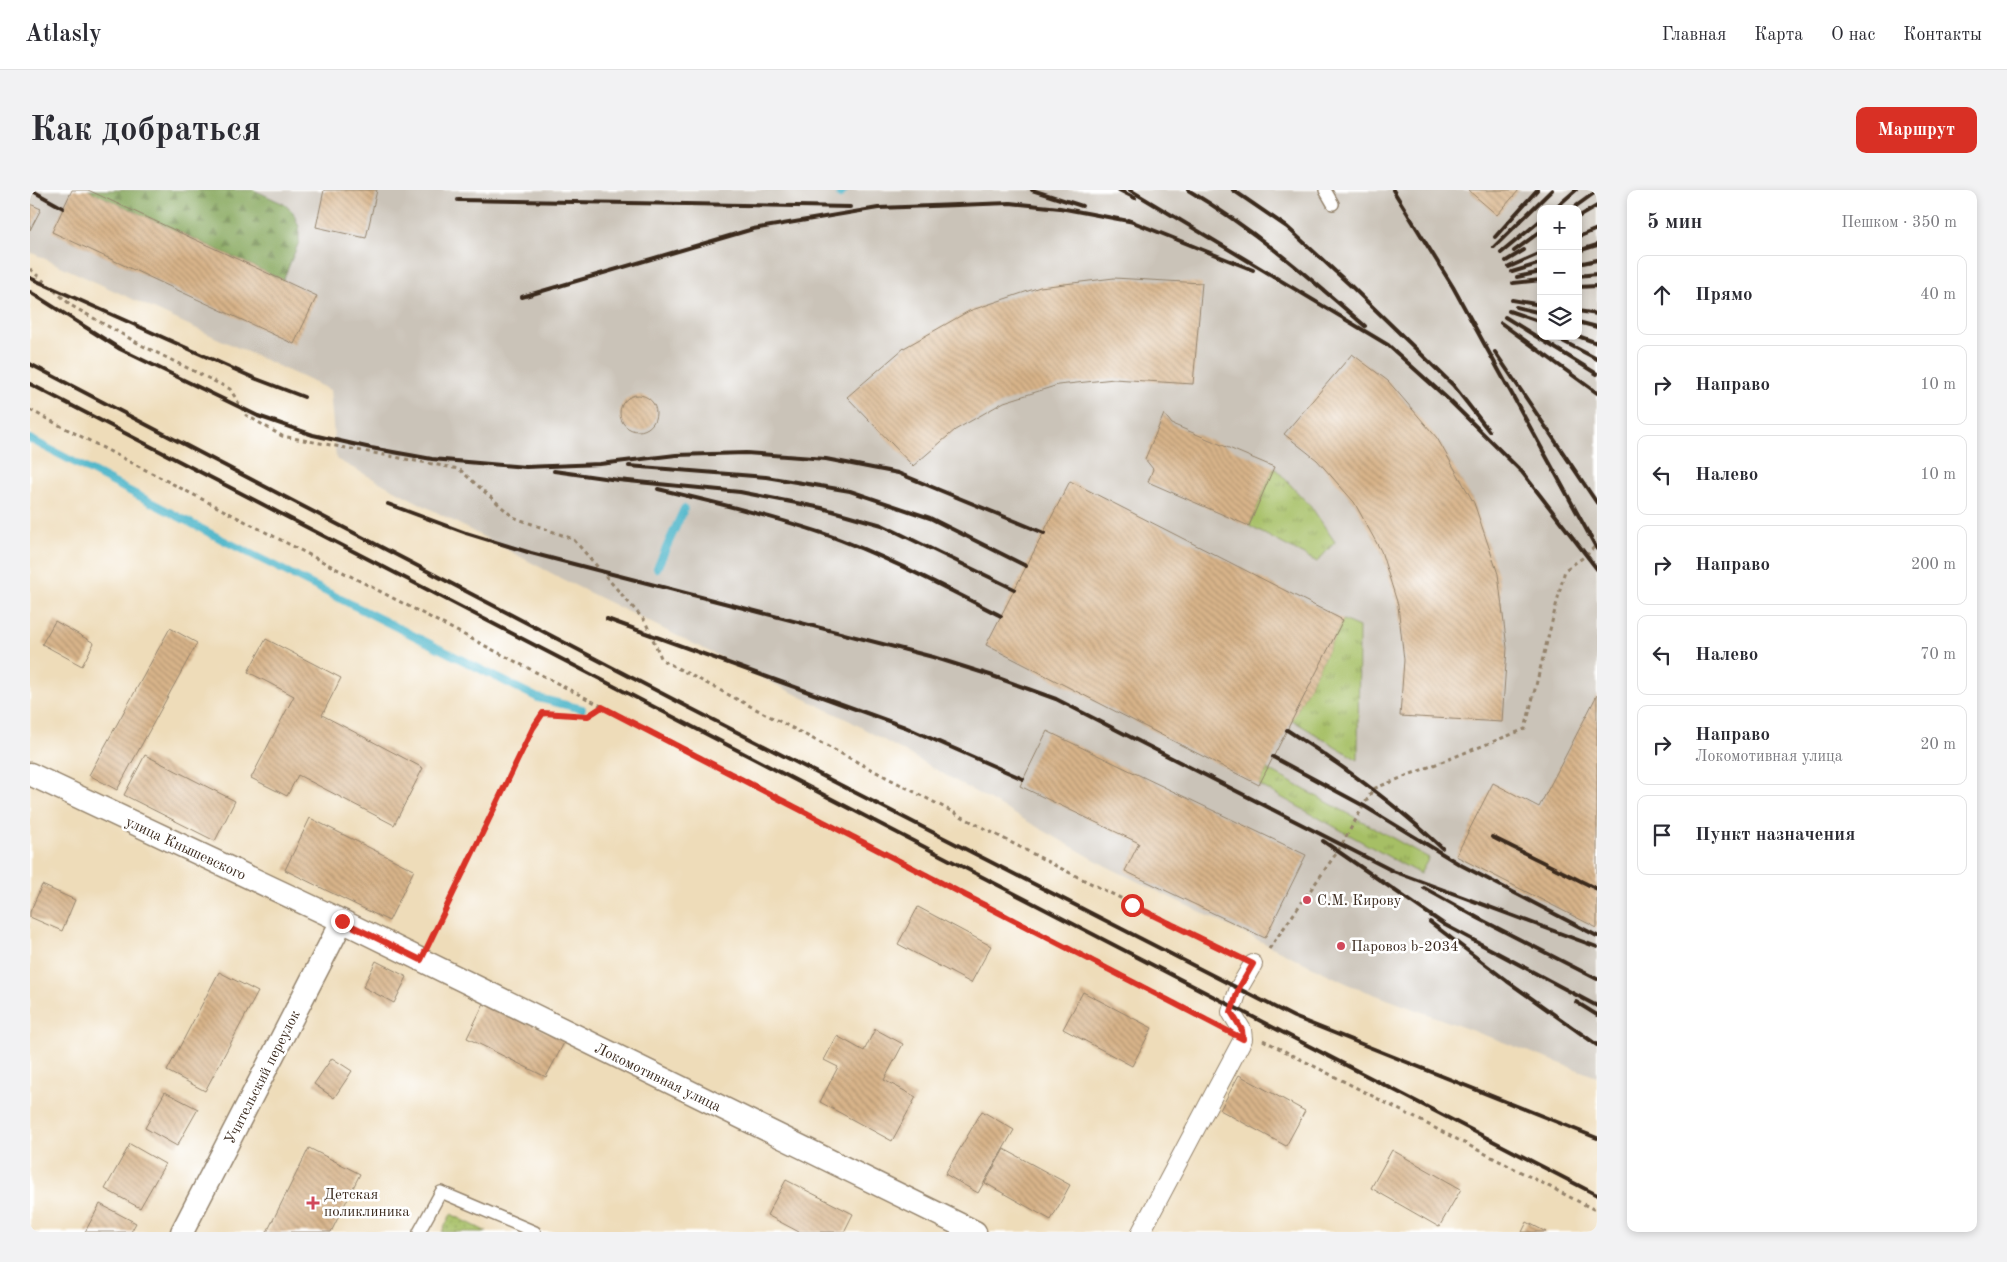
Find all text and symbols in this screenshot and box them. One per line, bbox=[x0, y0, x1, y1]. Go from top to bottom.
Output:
text: Atlasly bbox=[25, 23, 102, 47]
text: Главная bbox=[1662, 26, 1726, 44]
text: Карта bbox=[1754, 26, 1803, 44]
text: О нас bbox=[1831, 26, 1875, 44]
text: Контакты bbox=[1903, 26, 1982, 44]
button: Маршрут bbox=[1856, 107, 1977, 153]
text: Как добраться bbox=[30, 113, 261, 148]
map controls bbox=[1537, 205, 1582, 340]
button: + bbox=[1537, 205, 1582, 250]
text: 5 мин bbox=[1647, 212, 1702, 233]
text: Пешком · 350 m bbox=[1841, 215, 1957, 231]
button: − bbox=[1537, 250, 1582, 295]
icon: ahead bbox=[1648, 281, 1676, 309]
text: Прямо bbox=[1695, 286, 1753, 305]
text: 40 m bbox=[1920, 287, 1956, 303]
button: layers bbox=[1537, 295, 1582, 340]
icon: right bbox=[1648, 371, 1676, 399]
text: Направо bbox=[1695, 376, 1770, 395]
text: 10 m bbox=[1920, 377, 1956, 393]
icon: left bbox=[1648, 461, 1676, 489]
text: Налево bbox=[1695, 466, 1758, 485]
text: 10 m bbox=[1920, 467, 1956, 483]
icon: right bbox=[1648, 551, 1676, 579]
text: Направо bbox=[1695, 556, 1770, 575]
text: 200 m bbox=[1911, 557, 1956, 573]
icon: left bbox=[1648, 641, 1676, 669]
text: Налево bbox=[1695, 646, 1758, 665]
text: 70 m bbox=[1920, 647, 1956, 663]
text: Направо bbox=[1695, 726, 1770, 745]
icon: right bbox=[1648, 731, 1676, 759]
text: 20 m bbox=[1920, 737, 1956, 753]
text: Локомотивная улица bbox=[1695, 749, 1843, 765]
street label: улица Кнышевского bbox=[123, 815, 248, 884]
icon: arrive bbox=[1648, 821, 1676, 849]
text: Пункт назначения bbox=[1695, 826, 1855, 845]
route start bbox=[1121, 894, 1144, 917]
marker: С.М. Кирову bbox=[1301, 894, 1313, 906]
place label: С.М. Кирову bbox=[1317, 894, 1402, 909]
route end bbox=[331, 910, 354, 933]
marker: Паровоз b-2034 bbox=[1335, 940, 1347, 952]
place label: Паровоз b-2034 bbox=[1351, 940, 1459, 955]
street label: Учительский переулок bbox=[223, 1008, 304, 1147]
street label: Локомотивная улица bbox=[592, 1041, 723, 1116]
place label: Детская поликлиника bbox=[324, 1188, 410, 1220]
marker: Детская поликлиника bbox=[306, 1196, 320, 1210]

